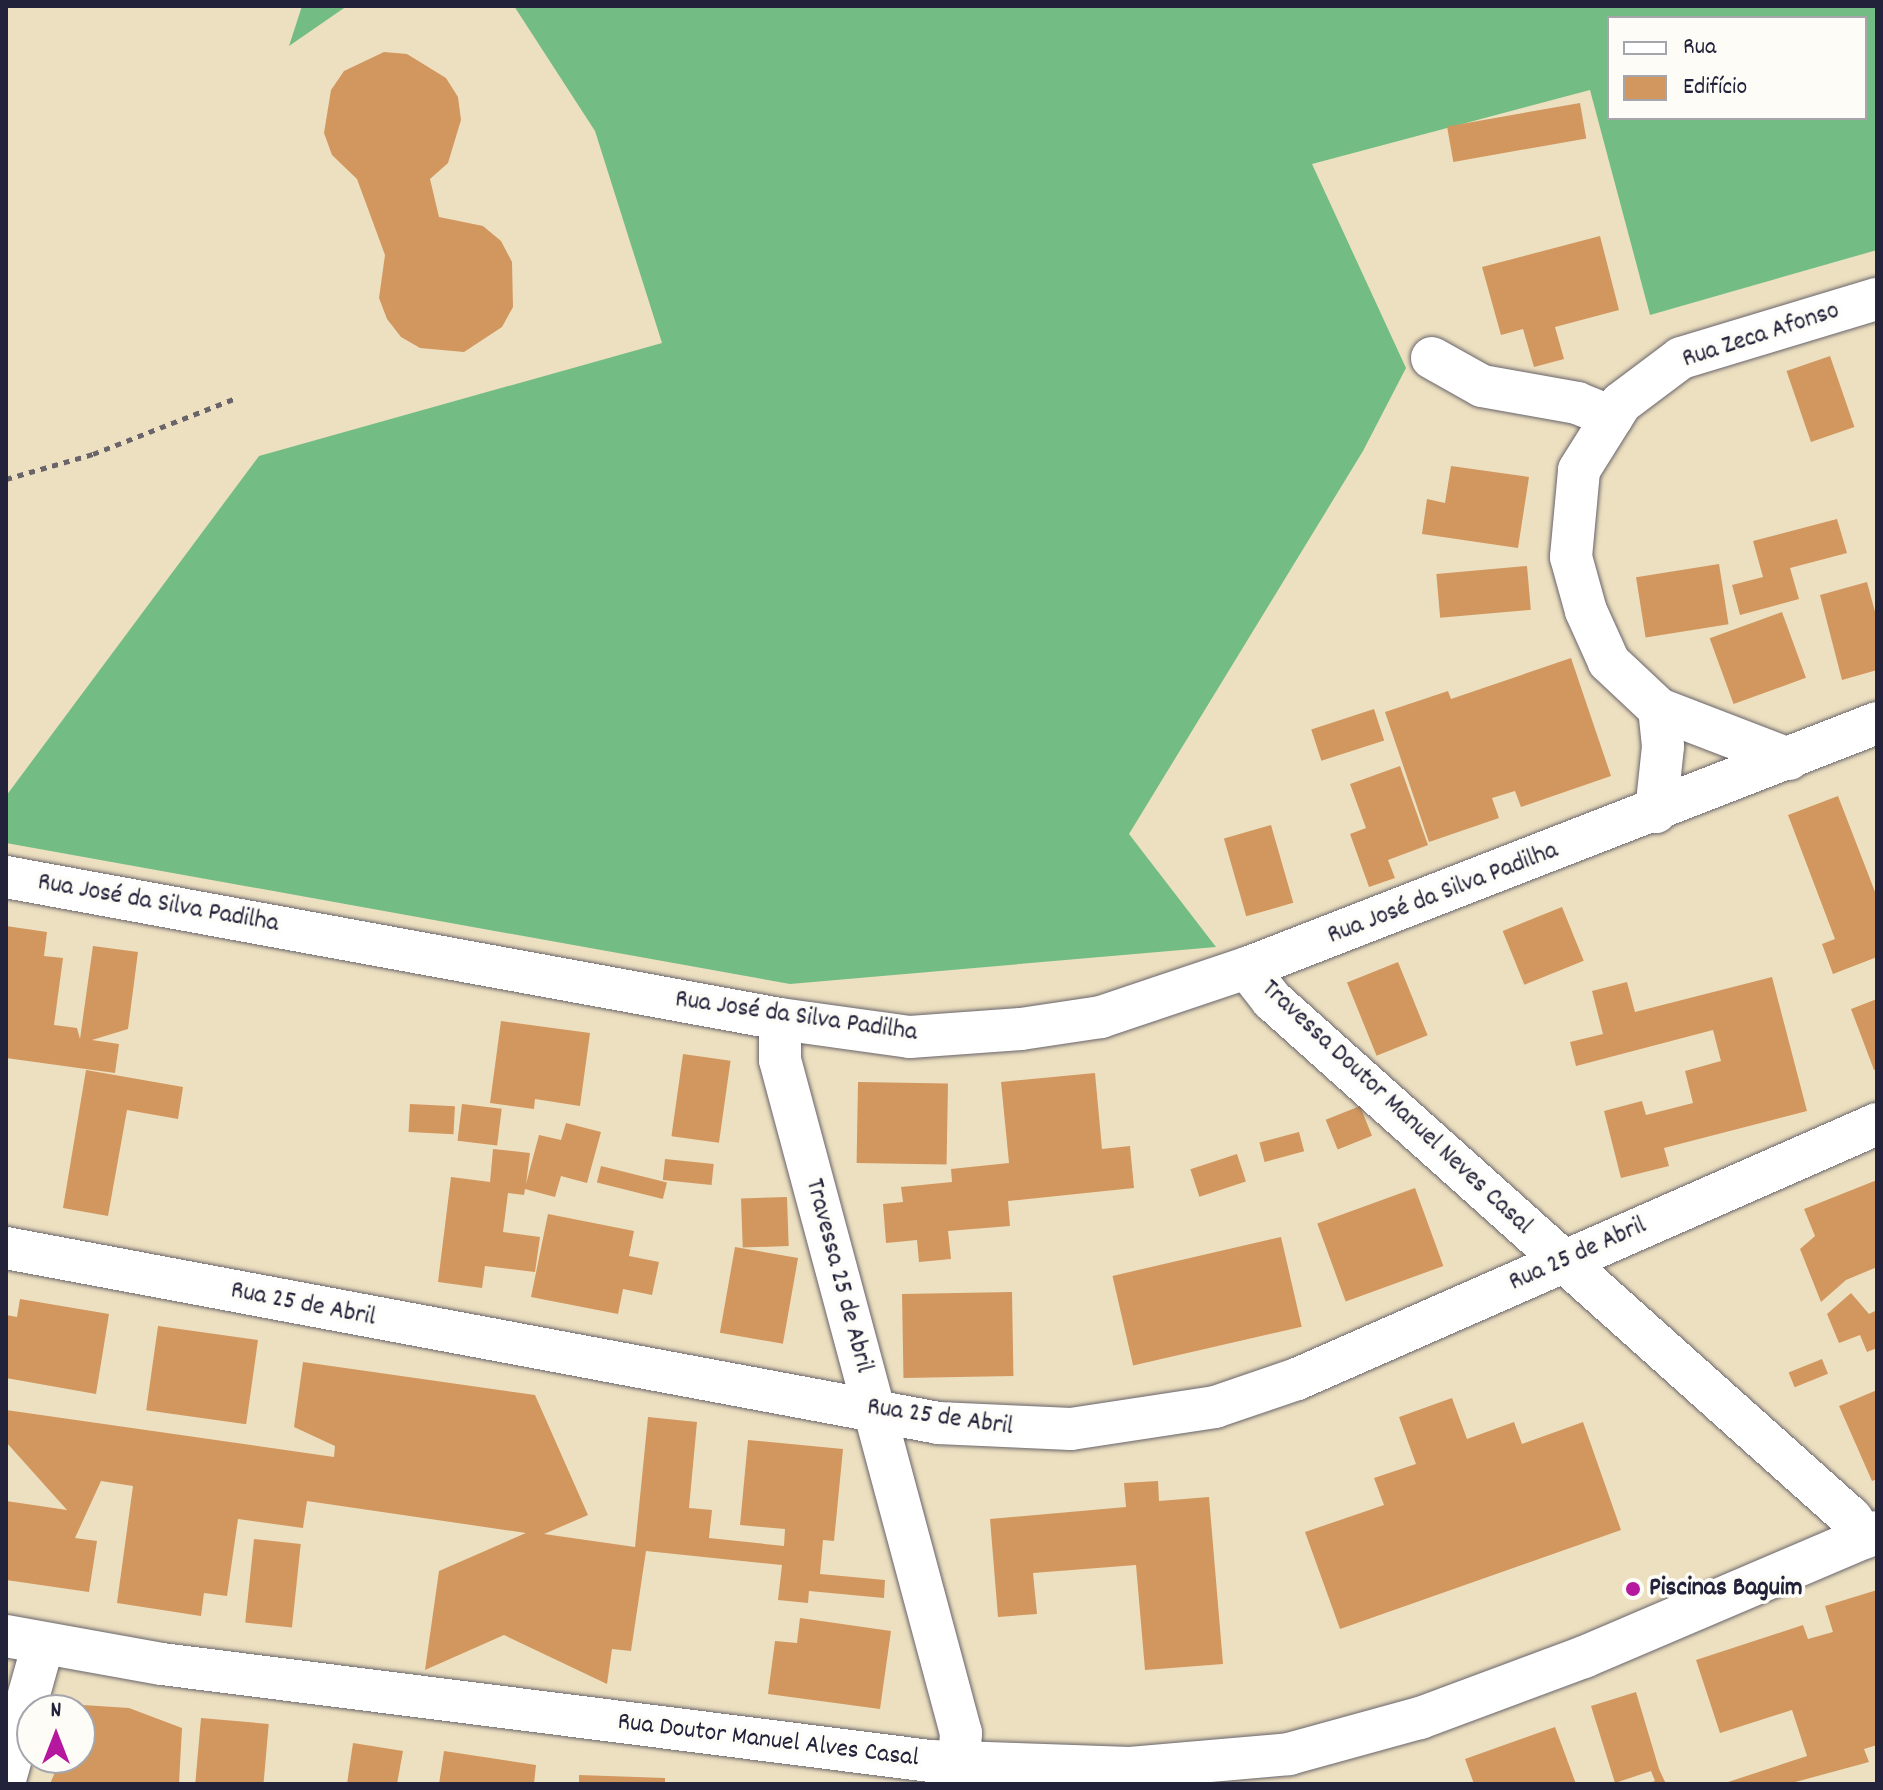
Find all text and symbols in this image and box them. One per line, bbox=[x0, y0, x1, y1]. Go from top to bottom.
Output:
legend bbox=[1607, 16, 1867, 120]
text: Rua bbox=[1683, 31, 1716, 65]
text: Edifício bbox=[1683, 71, 1747, 105]
street label: Rua Zeca Afonso bbox=[1679, 296, 1843, 376]
street label: Rua José da Silva Padilha bbox=[1323, 836, 1563, 952]
street label: Rua José da Silva Padilha bbox=[35, 867, 281, 941]
street label: Travessa Doutor Manuel Neves Casal bbox=[1254, 974, 1538, 1242]
street label: Rua José da Silva Padilha bbox=[673, 985, 919, 1049]
street label: Travessa 25 de Abril bbox=[797, 1176, 879, 1376]
street label: Rua 25 de Abril bbox=[1505, 1211, 1651, 1299]
street label: Rua 25 de Abril bbox=[228, 1276, 378, 1334]
street label: Rua 25 de Abril bbox=[865, 1392, 1015, 1444]
place label: Piscinas Baguim bbox=[1649, 1573, 1803, 1605]
marker: Piscinas Baguim bbox=[1624, 1580, 1642, 1598]
north arrow bbox=[16, 1694, 96, 1774]
text: N bbox=[51, 1696, 61, 1727]
street label: Rua Doutor Manuel Alves Casal bbox=[616, 1707, 920, 1775]

